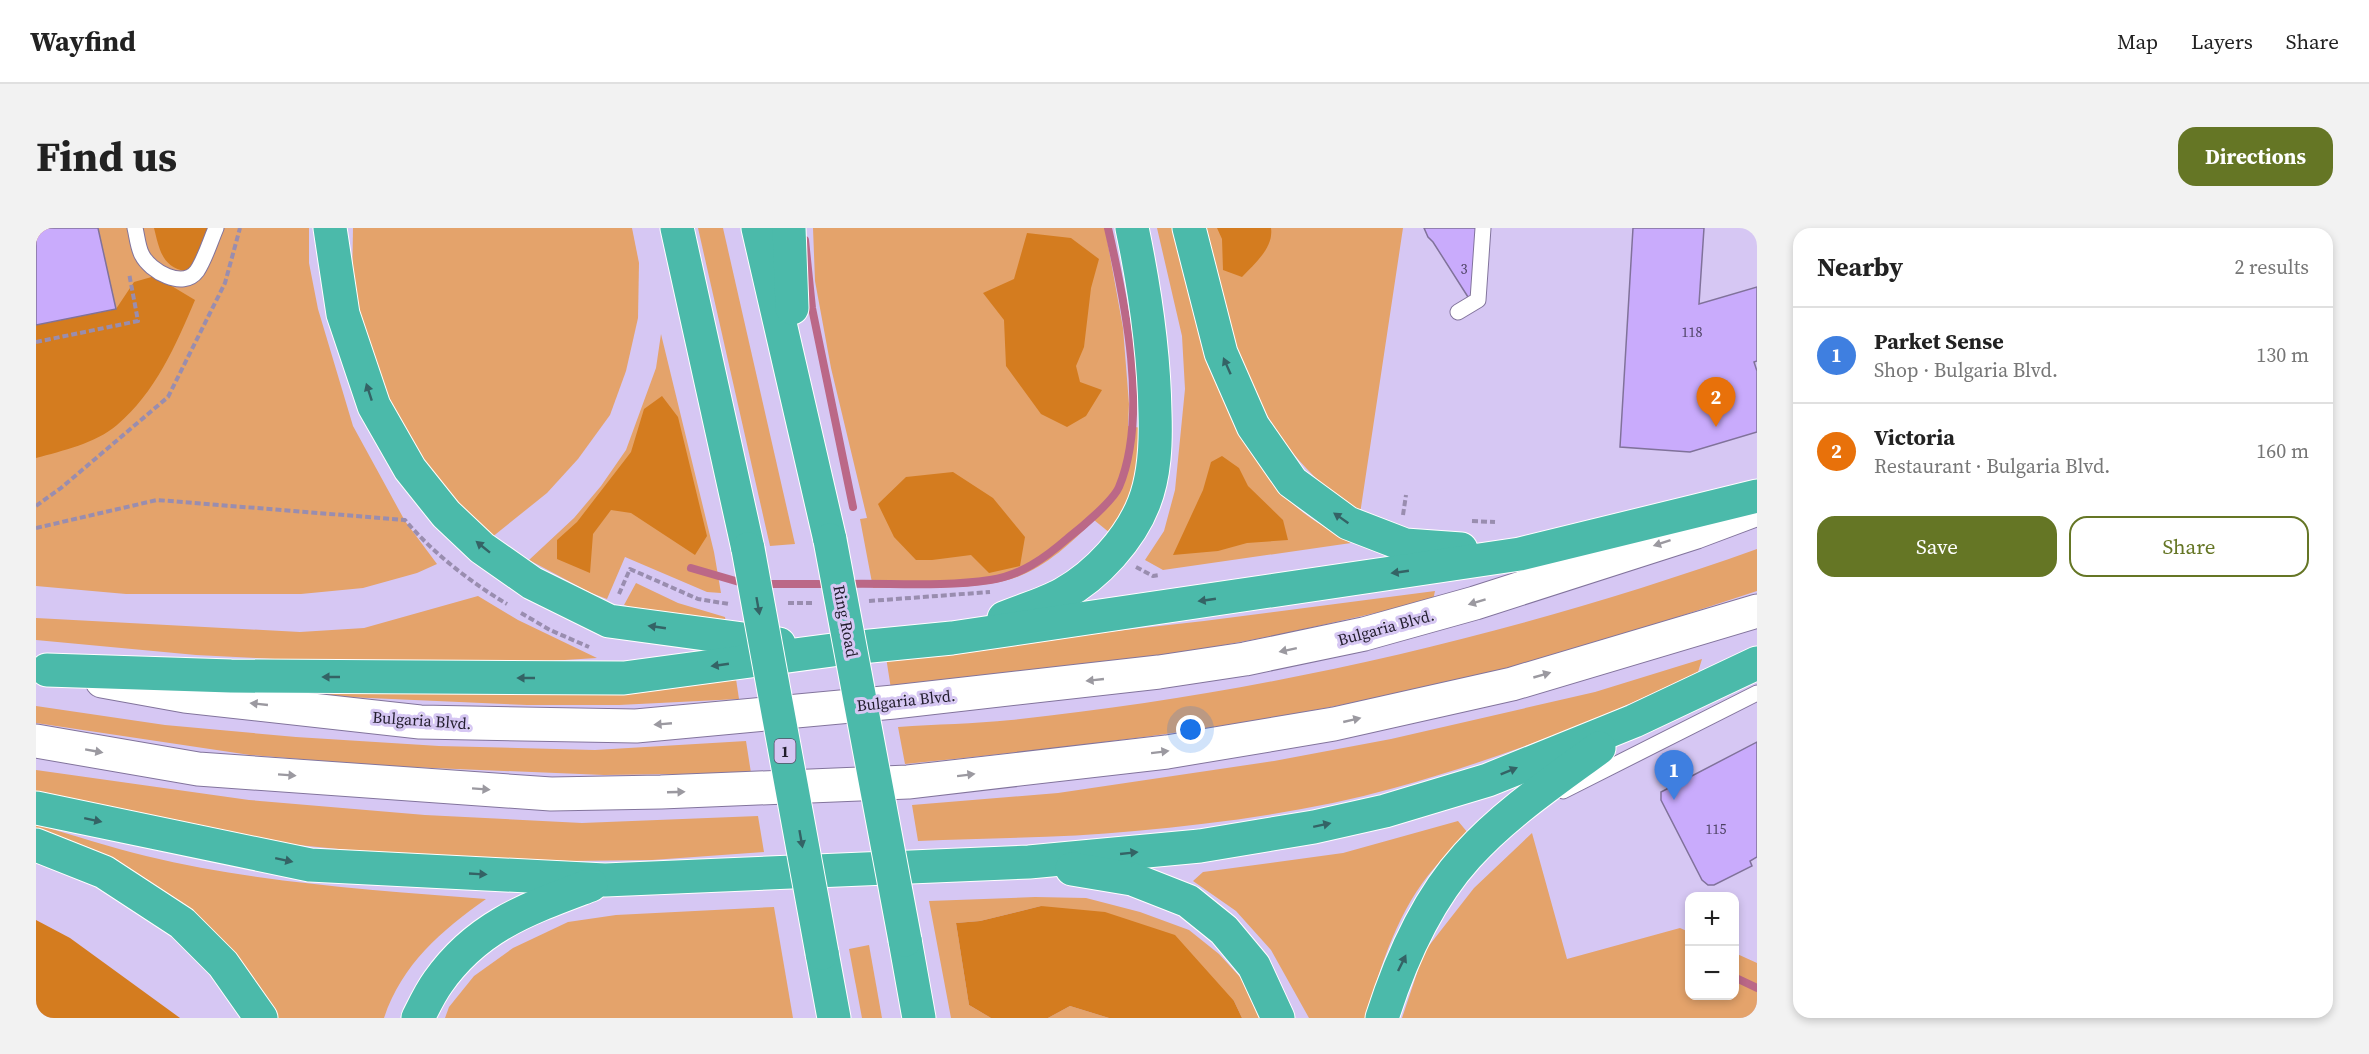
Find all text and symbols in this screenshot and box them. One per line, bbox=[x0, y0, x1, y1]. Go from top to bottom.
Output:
text: Wayfind bbox=[30, 22, 136, 60]
text: Map bbox=[2117, 27, 2158, 56]
text: Layers bbox=[2191, 27, 2253, 56]
text: Share bbox=[2286, 27, 2339, 56]
text: Find us bbox=[36, 127, 177, 185]
button: Directions bbox=[2178, 127, 2333, 186]
text: Nearby bbox=[1817, 249, 1903, 285]
text: 2 results bbox=[2234, 253, 2309, 281]
house number: 3 bbox=[1461, 259, 1468, 279]
house number: 118 bbox=[1682, 322, 1703, 342]
text: Parket Sense bbox=[1874, 326, 2004, 356]
text: 1 bbox=[1831, 341, 1842, 369]
text: 130 m bbox=[2256, 341, 2309, 369]
text: Shop · Bulgaria Blvd. bbox=[1874, 356, 2058, 384]
one-way arrow bbox=[1222, 357, 1231, 375]
pin: 2 bbox=[1696, 378, 1736, 427]
one-way arrow bbox=[364, 383, 373, 401]
text: Victoria bbox=[1874, 422, 1955, 452]
text: 2 bbox=[1831, 437, 1842, 465]
text: 160 m bbox=[2256, 437, 2309, 465]
text: Restaurant · Bulgaria Blvd. bbox=[1874, 452, 2110, 480]
one-way arrow bbox=[1334, 512, 1350, 524]
button: Save bbox=[1817, 516, 2057, 577]
button: Share bbox=[2069, 516, 2309, 577]
one-way arrow bbox=[1653, 538, 1671, 548]
one-way arrow bbox=[475, 541, 491, 554]
one-way arrow bbox=[1390, 567, 1409, 576]
street label: Ring Road bbox=[828, 583, 864, 659]
one-way arrow bbox=[1197, 596, 1216, 605]
one-way arrow bbox=[754, 597, 763, 616]
one-way arrow bbox=[1468, 598, 1486, 607]
street label: Bulgaria Blvd. bbox=[1335, 604, 1437, 650]
one-way arrow bbox=[647, 623, 666, 632]
one-way arrow bbox=[1278, 646, 1297, 655]
one-way arrow bbox=[710, 660, 729, 669]
one-way arrow bbox=[1533, 670, 1551, 679]
one-way arrow bbox=[321, 672, 340, 682]
one-way arrow bbox=[516, 673, 535, 683]
one-way arrow bbox=[1086, 675, 1105, 684]
street label: Bulgaria Blvd. bbox=[855, 684, 957, 716]
one-way arrow bbox=[249, 699, 268, 709]
street label: Bulgaria Blvd. bbox=[372, 706, 472, 734]
your location bbox=[1176, 715, 1205, 744]
one-way arrow bbox=[1343, 715, 1362, 724]
one-way arrow bbox=[653, 719, 672, 729]
road number: 1 bbox=[774, 739, 796, 763]
one-way arrow bbox=[84, 746, 103, 755]
one-way arrow bbox=[1150, 748, 1169, 757]
pin: 1 bbox=[1654, 750, 1694, 800]
one-way arrow bbox=[1501, 766, 1519, 776]
one-way arrow bbox=[277, 770, 296, 780]
one-way arrow bbox=[957, 771, 976, 780]
one-way arrow bbox=[472, 784, 491, 794]
one-way arrow bbox=[667, 787, 686, 797]
one-way arrow bbox=[84, 816, 103, 825]
house number: 115 bbox=[1706, 819, 1727, 839]
one-way arrow bbox=[1313, 820, 1332, 829]
one-way arrow bbox=[797, 830, 806, 849]
one-way arrow bbox=[1120, 848, 1139, 857]
one-way arrow bbox=[275, 856, 294, 865]
one-way arrow bbox=[469, 869, 488, 878]
map controls bbox=[1685, 892, 1739, 1000]
button: + bbox=[1685, 892, 1739, 946]
button: − bbox=[1685, 946, 1739, 1000]
one-way arrow bbox=[1398, 955, 1407, 972]

